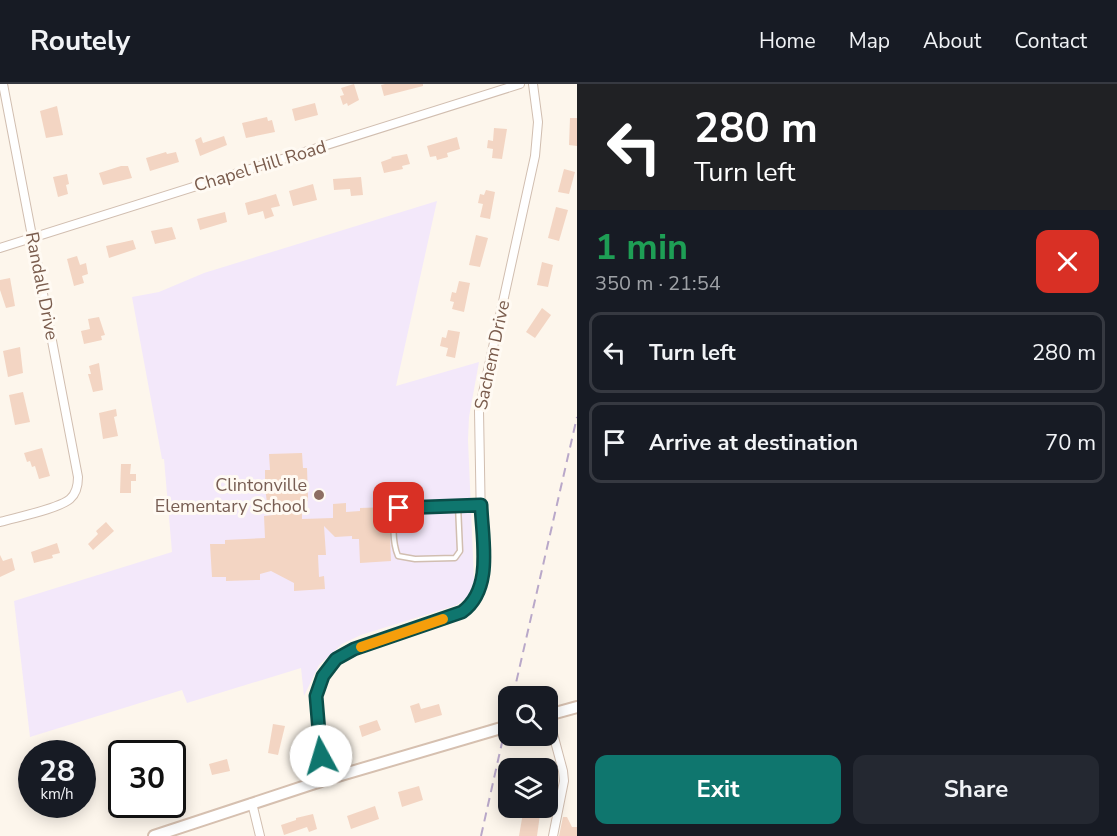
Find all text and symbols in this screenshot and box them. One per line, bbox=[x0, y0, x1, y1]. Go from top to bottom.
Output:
text: Routely bbox=[30, 22, 130, 60]
text: Home bbox=[759, 27, 816, 55]
text: Map bbox=[849, 27, 890, 55]
text: About bbox=[923, 27, 981, 55]
text: Contact bbox=[1014, 27, 1087, 55]
text: 280 m bbox=[694, 100, 818, 157]
icon: left bbox=[595, 108, 673, 186]
street label: Chapel Hill Road bbox=[191, 135, 329, 197]
text: Turn left bbox=[694, 154, 795, 191]
text: 1 min bbox=[595, 223, 688, 272]
street label: Randall Drive bbox=[20, 230, 64, 342]
button: close bbox=[1036, 230, 1099, 293]
text: 350 m · 21:54 bbox=[595, 270, 721, 297]
street label: Sachem Drive bbox=[469, 298, 515, 412]
icon: left bbox=[598, 336, 631, 369]
text: Turn left bbox=[649, 338, 736, 368]
text: 280 m bbox=[1032, 338, 1096, 368]
icon: arrive bbox=[598, 426, 631, 459]
text: Arrive at destination bbox=[649, 428, 858, 458]
text: 70 m bbox=[1045, 428, 1096, 458]
place label: Clintonville Elementary School bbox=[155, 473, 308, 518]
pin bbox=[373, 482, 424, 533]
marker: Clintonville Elementary School bbox=[312, 488, 326, 502]
icon: arrive bbox=[382, 491, 415, 524]
map controls bbox=[498, 686, 558, 818]
button: search bbox=[498, 686, 558, 746]
position arrow bbox=[289, 724, 353, 788]
speed limit sign: 30 bbox=[108, 740, 186, 818]
text: 28 bbox=[39, 751, 75, 792]
button: Exit bbox=[595, 755, 841, 824]
button: Share bbox=[853, 755, 1099, 824]
button: layers bbox=[498, 758, 558, 818]
text: km/h bbox=[40, 784, 74, 804]

